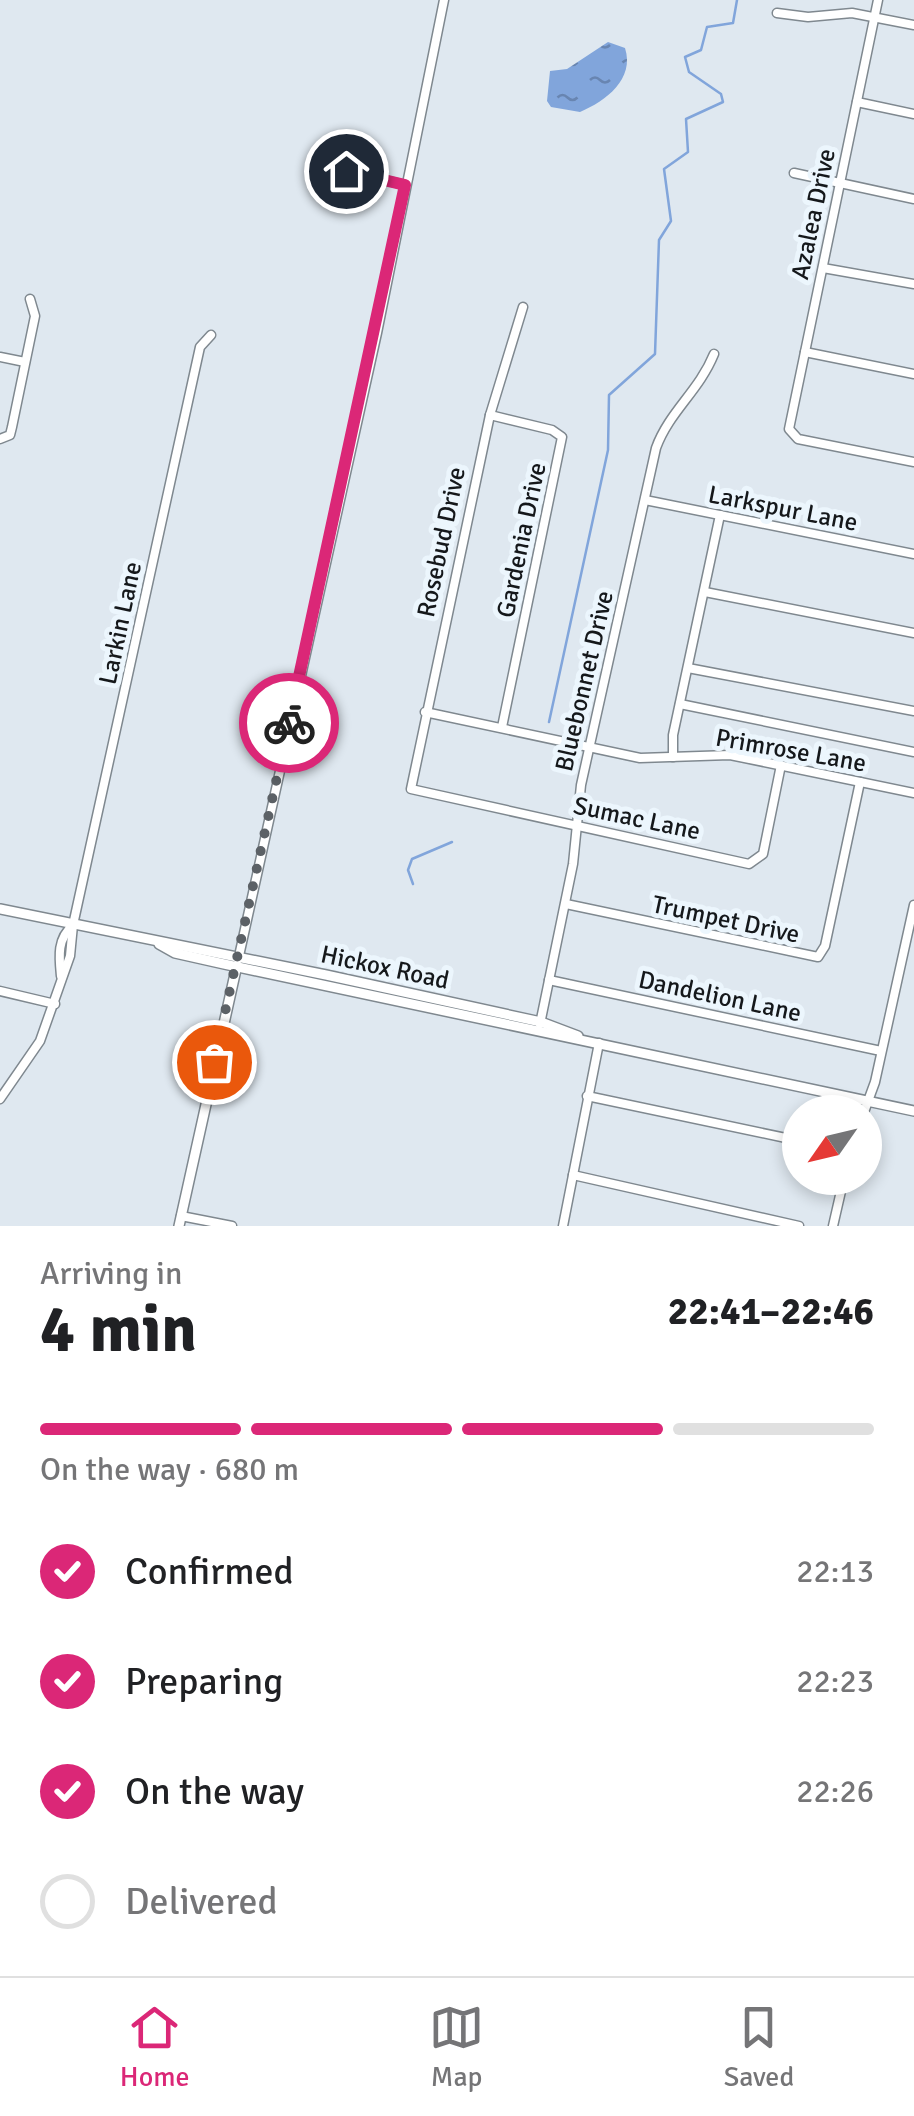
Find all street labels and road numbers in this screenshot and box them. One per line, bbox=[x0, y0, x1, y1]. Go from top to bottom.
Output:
street label: Azalea Drive bbox=[784, 146, 842, 282]
street label: Gardenia Drive bbox=[489, 460, 553, 620]
street label: Rosebud Drive bbox=[410, 464, 472, 620]
street label: Larkspur Lane bbox=[706, 478, 860, 538]
street label: Larkin Lane bbox=[92, 559, 148, 687]
street label: Bluebonnet Drive bbox=[548, 588, 620, 774]
street label: Primrose Lane bbox=[713, 722, 869, 778]
street label: Sumac Lane bbox=[571, 789, 703, 847]
street label: Trumpet Drive bbox=[650, 888, 802, 950]
street label: Hickox Road bbox=[318, 938, 452, 996]
street label: Dandelion Lane bbox=[636, 964, 804, 1028]

